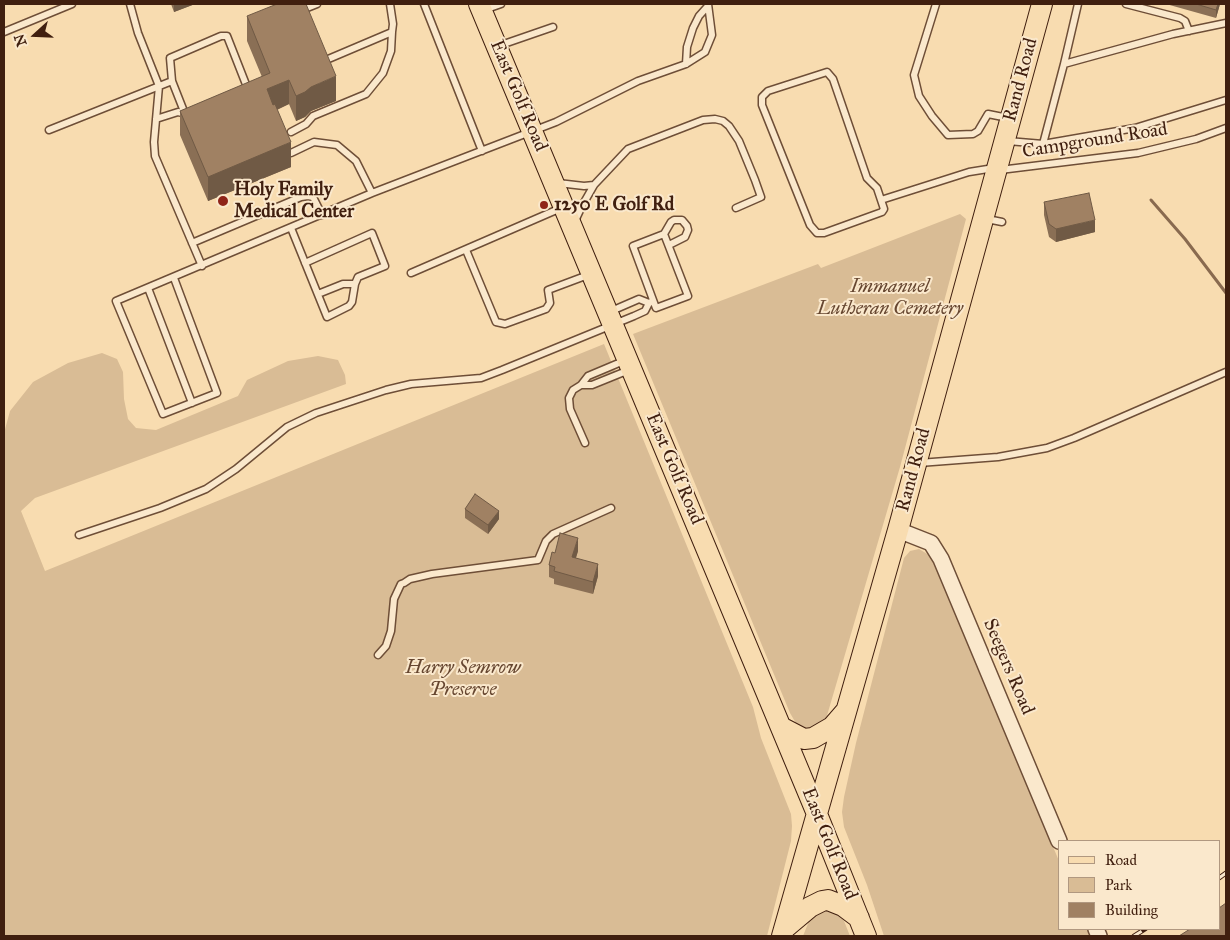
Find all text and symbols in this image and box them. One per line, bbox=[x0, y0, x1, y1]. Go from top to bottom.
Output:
north arrow bbox=[10, 10, 60, 60]
text: N bbox=[10, 32, 30, 49]
street label: Rand Road bbox=[999, 36, 1043, 124]
street label: East Golf Road bbox=[484, 37, 552, 155]
street label: Campground Road bbox=[1021, 118, 1169, 164]
place label: Holy Family Medical Center bbox=[234, 179, 354, 223]
marker: Holy Family Medical Center bbox=[216, 194, 230, 208]
place label: 1250 E Golf Rd bbox=[554, 194, 674, 216]
marker: 1250 E Golf Rd bbox=[538, 199, 550, 211]
park label: Immanuel Lutheran Cemetery bbox=[817, 276, 963, 320]
street label: East Golf Road bbox=[640, 410, 708, 528]
street label: Rand Road bbox=[892, 426, 936, 514]
street label: Seegers Road bbox=[978, 616, 1038, 718]
park label: Harry Semrow Preserve bbox=[405, 657, 521, 701]
street label: East Golf Road bbox=[796, 785, 862, 903]
legend bbox=[1058, 840, 1220, 930]
text: Road bbox=[1105, 851, 1137, 869]
text: Park bbox=[1105, 876, 1132, 894]
text: Building bbox=[1105, 901, 1158, 919]

